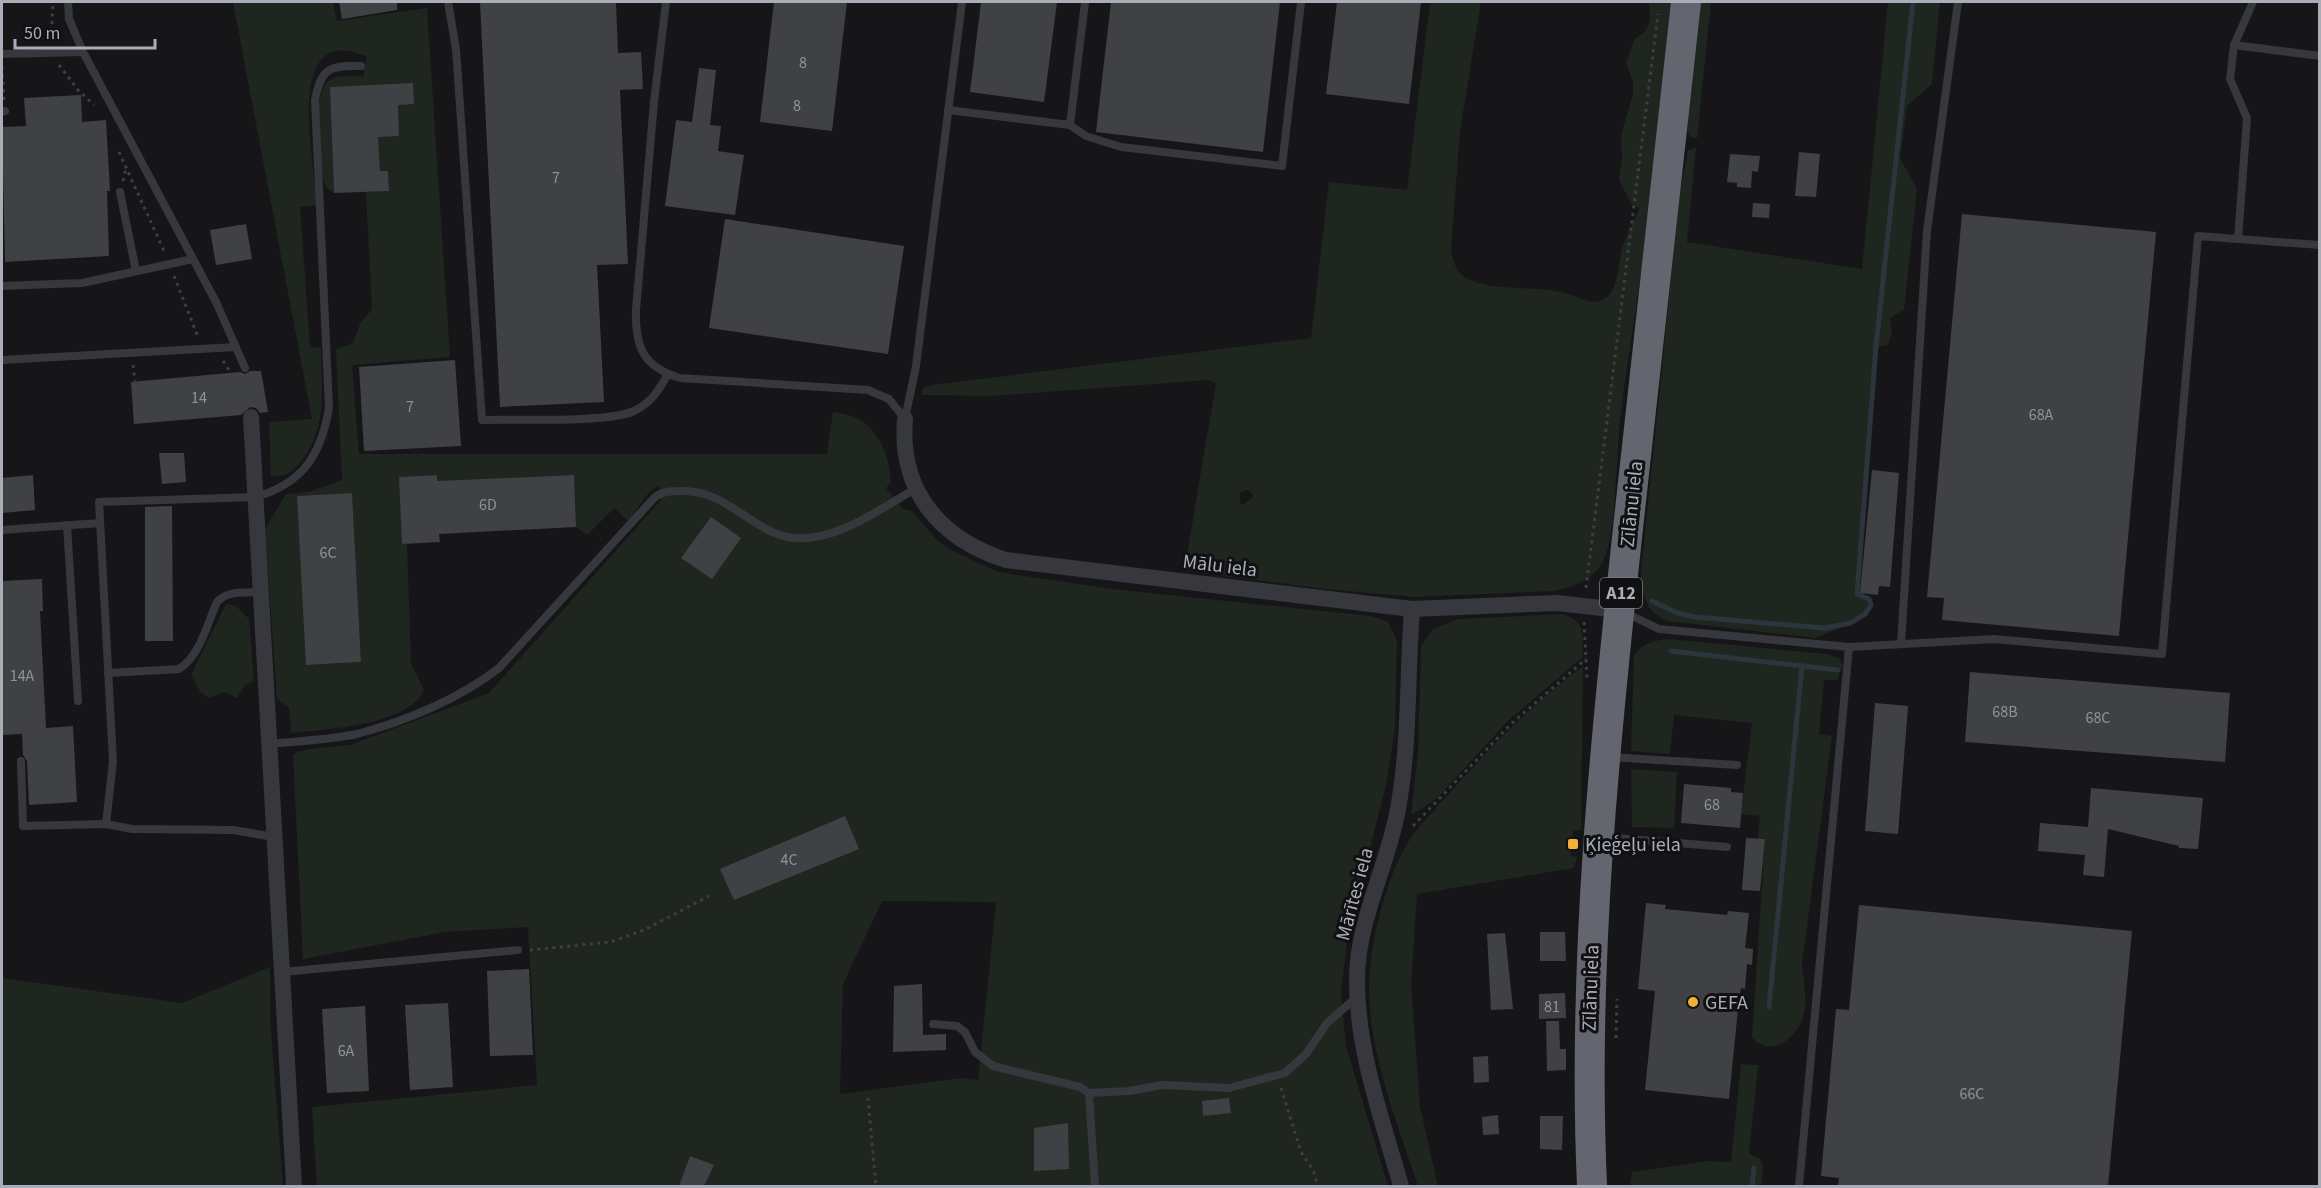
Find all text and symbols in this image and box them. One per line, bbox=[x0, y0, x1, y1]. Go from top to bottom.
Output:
scale bar bbox=[15, 12, 154, 50]
text: 50 m bbox=[24, 21, 60, 46]
house number: 8 bbox=[799, 52, 807, 74]
house number: 8 bbox=[793, 95, 801, 117]
house number: 7 bbox=[552, 167, 560, 189]
house number: 14 bbox=[191, 387, 207, 409]
house number: 7 bbox=[406, 396, 414, 418]
house number: 68A bbox=[2029, 404, 2054, 426]
street label: Zīlānu iela bbox=[1614, 460, 1650, 549]
house number: 6D bbox=[479, 494, 497, 516]
house number: 6C bbox=[319, 542, 337, 564]
street label: Mālu iela bbox=[1181, 548, 1259, 584]
road number: A12 bbox=[1600, 578, 1642, 608]
house number: 14A bbox=[10, 665, 35, 687]
house number: 68B bbox=[1992, 701, 2018, 723]
house number: 68C bbox=[2085, 707, 2111, 729]
house number: 68 bbox=[1704, 794, 1720, 816]
place label: Ķieģeļu iela bbox=[1585, 831, 1681, 859]
marker: Ķieģeļu iela bbox=[1566, 837, 1580, 851]
street label: Mārītes iela bbox=[1329, 845, 1381, 944]
house number: 4C bbox=[780, 849, 798, 871]
street label: Zīlānu iela bbox=[1575, 944, 1607, 1032]
place label: GEFA bbox=[1705, 989, 1748, 1017]
marker: GEFA bbox=[1686, 995, 1700, 1009]
house number: 81 bbox=[1544, 996, 1560, 1018]
house number: 6A bbox=[338, 1040, 355, 1062]
house number: 66C bbox=[1959, 1083, 1985, 1105]

